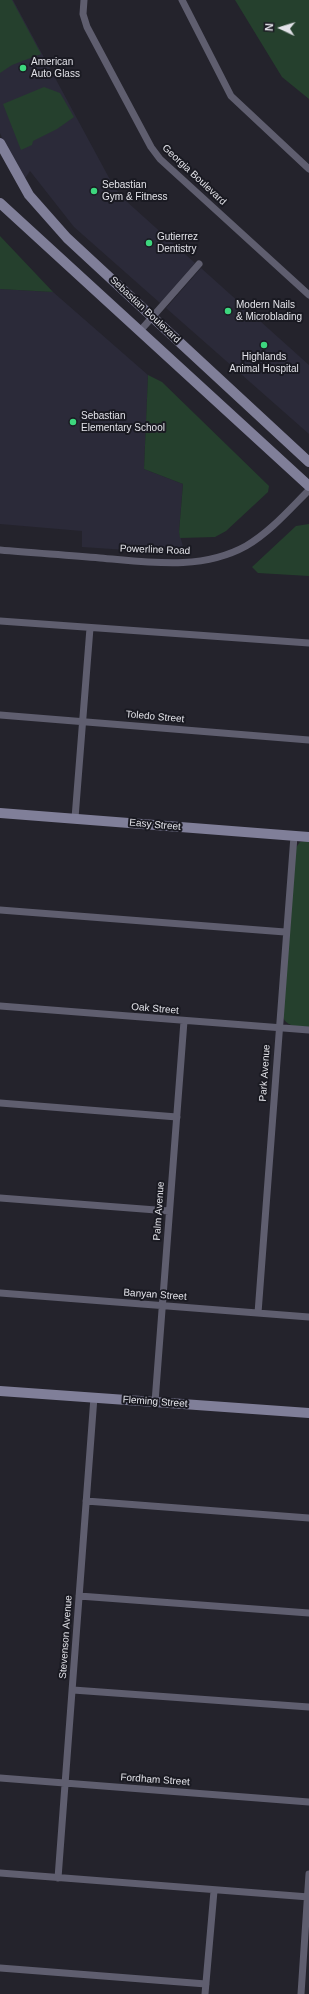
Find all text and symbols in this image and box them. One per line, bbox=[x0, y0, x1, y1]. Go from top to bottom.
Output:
north arrow bbox=[261, 8, 301, 48]
text: N bbox=[263, 23, 275, 32]
place label: American Auto Glass bbox=[31, 56, 80, 80]
marker: American Auto Glass bbox=[18, 63, 28, 73]
street label: Georgia Boulevard bbox=[159, 142, 229, 208]
place label: Sebastian Gym & Fitness bbox=[102, 179, 168, 202]
marker: Sebastian Gym & Fitness bbox=[89, 186, 99, 196]
place label: Gutierrez Dentistry bbox=[157, 231, 198, 254]
marker: Gutierrez Dentistry bbox=[144, 238, 154, 248]
street label: Sebastian Boulevard bbox=[107, 274, 183, 346]
place label: Modern Nails & Microblading bbox=[236, 299, 302, 322]
marker: Modern Nails & Microblading bbox=[223, 306, 233, 316]
marker: Highlands Animal Hospital bbox=[259, 340, 269, 350]
place label: Highlands Animal Hospital bbox=[229, 351, 299, 374]
place label: Sebastian Elementary School bbox=[81, 410, 165, 434]
marker: Sebastian Elementary School bbox=[68, 417, 78, 427]
street label: Powerline Road bbox=[120, 543, 190, 557]
street label: Toledo Street bbox=[125, 708, 185, 726]
street label: Easy Street bbox=[129, 817, 181, 833]
street label: Oak Street bbox=[131, 1001, 179, 1017]
street label: Park Avenue bbox=[257, 1044, 273, 1102]
street label: Palm Avenue bbox=[151, 1181, 167, 1241]
street label: Banyan Street bbox=[123, 1287, 187, 1303]
street label: Fleming Street bbox=[122, 1394, 188, 1410]
street label: Stevenson Avenue bbox=[57, 1595, 75, 1679]
street label: Fordham Street bbox=[120, 1772, 190, 1788]

